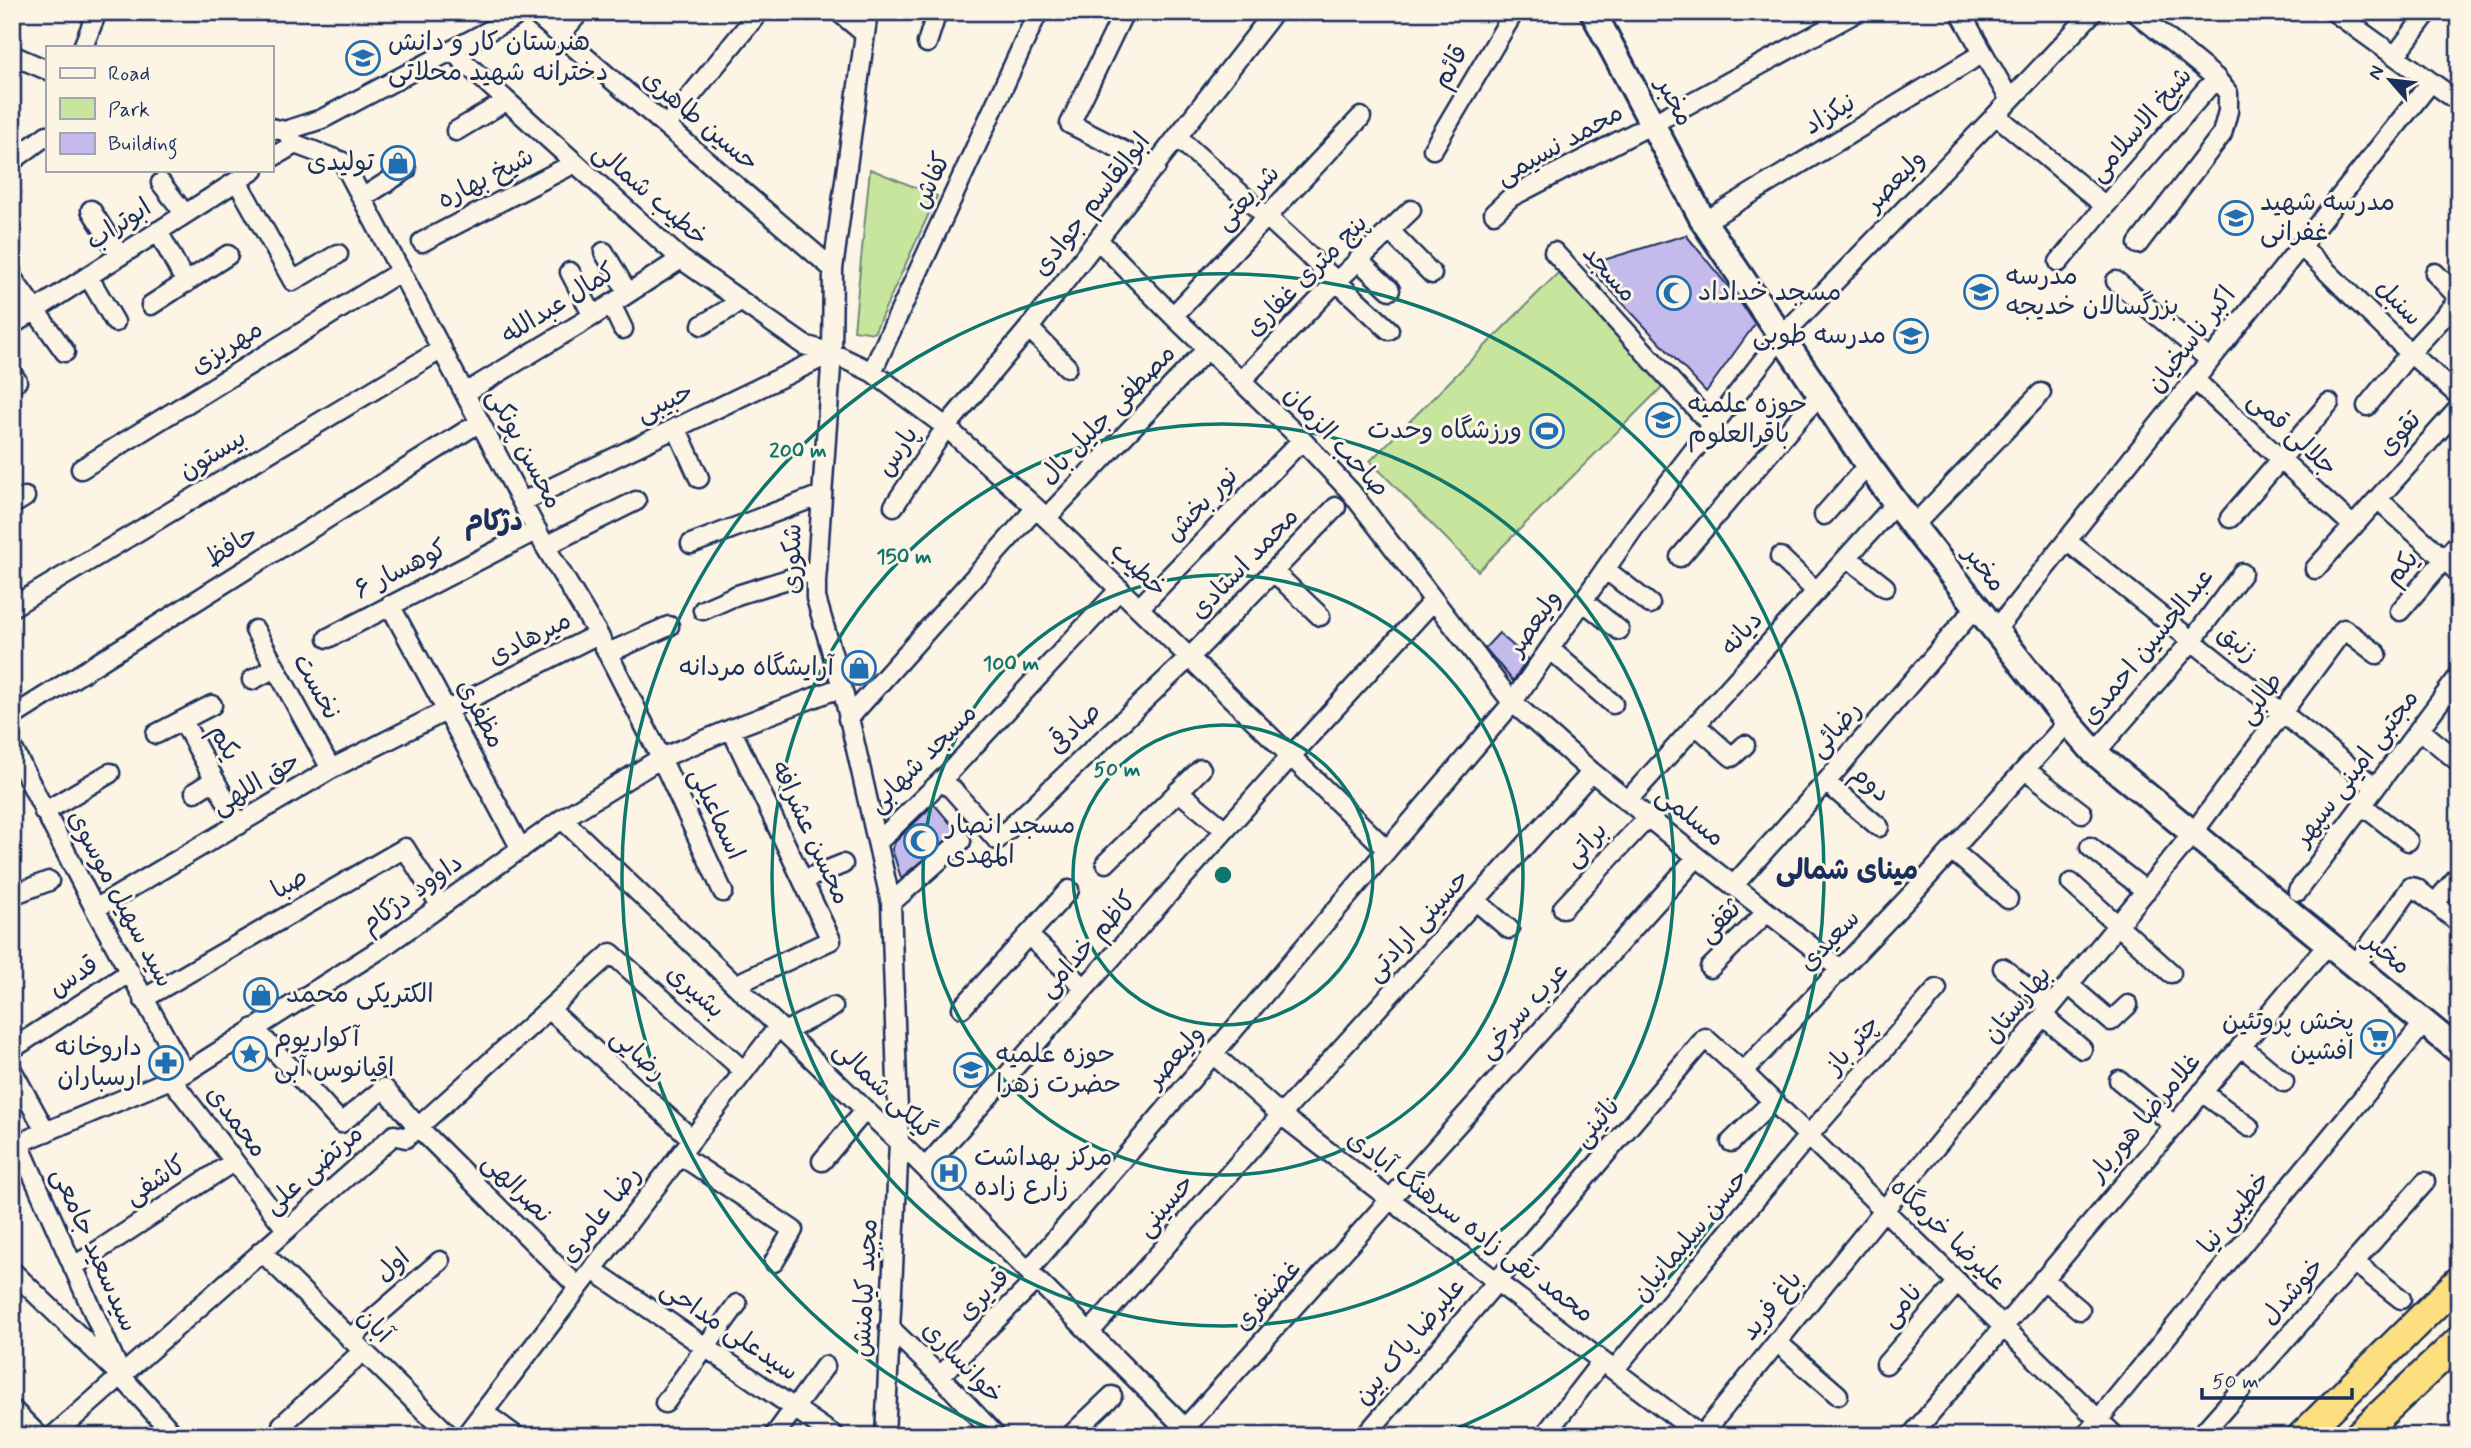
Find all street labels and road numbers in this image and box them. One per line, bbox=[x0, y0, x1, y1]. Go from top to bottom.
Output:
street label: قائم bbox=[1425, 39, 1478, 96]
street label: شیخ الاسلامی bbox=[2081, 60, 2201, 190]
street label: حسین طاهری bbox=[635, 62, 765, 180]
street label: مخبر bbox=[1646, 70, 1701, 132]
street label: نیکزاد bbox=[1798, 86, 1862, 144]
street label: محمد نسیمی bbox=[1490, 96, 1630, 194]
street label: ابوالقاسم جوادی bbox=[1025, 126, 1160, 285]
street label: خطیب شمالی bbox=[585, 135, 715, 255]
street label: شیخ بهاره bbox=[432, 140, 540, 218]
street label: ولیعصر bbox=[1857, 143, 1934, 221]
street label: کفاش bbox=[904, 147, 960, 215]
street label: شریعتی bbox=[1208, 157, 1288, 239]
street label: ابوتراب bbox=[80, 191, 158, 259]
street label: پنج متری غفاری bbox=[1238, 207, 1376, 345]
street label: مسجد bbox=[1574, 238, 1644, 310]
street label: کمال عبدالله bbox=[495, 255, 623, 353]
street label: سنبل bbox=[2367, 272, 2429, 334]
street label: اکبر ناسخیان bbox=[2140, 280, 2244, 400]
street label: مهریزی bbox=[184, 313, 270, 383]
street label: مصطفی جلیل بال bbox=[1032, 337, 1184, 493]
street label: حبیبی bbox=[631, 375, 699, 431]
street label: صاحب الزمان bbox=[1275, 379, 1397, 505]
street label: محسن پونکی bbox=[478, 383, 570, 515]
street label: جلالی قمی bbox=[2240, 384, 2344, 484]
street label: تقوی bbox=[2371, 404, 2430, 464]
street label: پارس bbox=[869, 420, 927, 484]
street label: بیستون bbox=[173, 422, 253, 488]
street label: نور بخش bbox=[1158, 460, 1246, 550]
street label: محمد استادی bbox=[1183, 500, 1307, 628]
street label: حافظ bbox=[199, 517, 265, 577]
street label: شکوری bbox=[775, 523, 811, 595]
street label: کوهسار ۶ bbox=[349, 532, 453, 608]
street label: خطیب bbox=[1102, 534, 1174, 606]
street label: مخبر bbox=[1954, 537, 2013, 600]
street label: یکم bbox=[2377, 543, 2428, 594]
street label: عبدالحسین احمدی bbox=[2074, 561, 2222, 733]
street label: ولیعصر bbox=[1499, 583, 1570, 664]
street label: میرهادی bbox=[483, 604, 577, 674]
street label: دیانه bbox=[1713, 604, 1771, 664]
street label: زنبق bbox=[2209, 617, 2265, 671]
street label: نخست bbox=[284, 648, 348, 726]
street label: طالبی bbox=[2231, 666, 2291, 732]
street label: مظفری bbox=[448, 673, 512, 755]
street label: مجتبی امینی سپهر bbox=[2286, 683, 2427, 855]
street label: رضائی bbox=[1802, 694, 1870, 766]
street label: صادقی bbox=[1040, 695, 1109, 763]
street label: مسجد شهابی bbox=[861, 697, 985, 821]
street label: یکم bbox=[199, 719, 248, 768]
street label: حق اللهی bbox=[205, 744, 307, 824]
street label: محسن عشرافه bbox=[762, 756, 858, 910]
street label: دوم bbox=[1842, 757, 1897, 811]
street label: اسماعیلی bbox=[680, 762, 752, 866]
street label: مسلمی bbox=[1649, 779, 1731, 855]
street label: سید سهیل موسوی bbox=[59, 804, 181, 994]
street label: براتی bbox=[1556, 815, 1616, 875]
street label: داوود دژکام bbox=[354, 846, 470, 942]
street label: صبا bbox=[265, 860, 315, 908]
street label: حسینی ارادتی bbox=[1358, 862, 1478, 990]
street label: کاظم خدامی bbox=[1031, 884, 1146, 1006]
street label: ثقفی bbox=[1691, 892, 1750, 951]
street label: سعیدی bbox=[1792, 902, 1868, 980]
street label: مخبر bbox=[2355, 924, 2417, 983]
street label: قدس bbox=[42, 948, 106, 1006]
street label: عرب سرخی bbox=[1471, 955, 1577, 1067]
street label: بشیری bbox=[658, 957, 732, 1027]
street label: بهارستان bbox=[1976, 959, 2060, 1051]
street label: چتر باز bbox=[1817, 1008, 1888, 1083]
street label: ولیعصر bbox=[1138, 1018, 1213, 1097]
street label: رضایی bbox=[603, 1021, 673, 1089]
street label: گيلکی شمالی bbox=[825, 1033, 943, 1149]
street label: غلامرضا هوریار bbox=[2080, 1046, 2209, 1191]
street label: محمدی bbox=[198, 1079, 274, 1165]
street label: نائینی bbox=[1566, 1091, 1628, 1155]
street label: مرتضی علی bbox=[257, 1117, 371, 1223]
street label: محمد تقی زاده سرهنگ آبادی bbox=[1339, 1123, 1601, 1331]
street label: نصرالهی bbox=[474, 1146, 560, 1232]
street label: کاشفی bbox=[118, 1148, 194, 1214]
street label: رضا عامری bbox=[552, 1159, 650, 1271]
street label: حسن سلیمانیان bbox=[1625, 1162, 1757, 1310]
street label: سیدسعید جامعی bbox=[43, 1163, 145, 1337]
street label: خطیبی نیا bbox=[2191, 1164, 2279, 1262]
street label: حسینی bbox=[1129, 1167, 1203, 1245]
street label: علیرضا خرمگاه bbox=[1882, 1171, 2014, 1299]
street label: مجید کیامنش bbox=[845, 1218, 887, 1358]
street label: اول bbox=[368, 1241, 418, 1291]
street label: خوشدل bbox=[2253, 1251, 2333, 1333]
street label: غضنفری bbox=[1227, 1253, 1309, 1339]
street label: قدیری bbox=[950, 1261, 1018, 1329]
street label: باغ فرید bbox=[1733, 1264, 1811, 1348]
street label: علیرضا پاک بین bbox=[1347, 1271, 1473, 1413]
street label: سیدعلی مداحی bbox=[654, 1272, 804, 1390]
street label: نامی bbox=[1873, 1277, 1931, 1335]
street label: آبان bbox=[349, 1301, 400, 1352]
street label: خوانساری bbox=[914, 1314, 1010, 1412]

